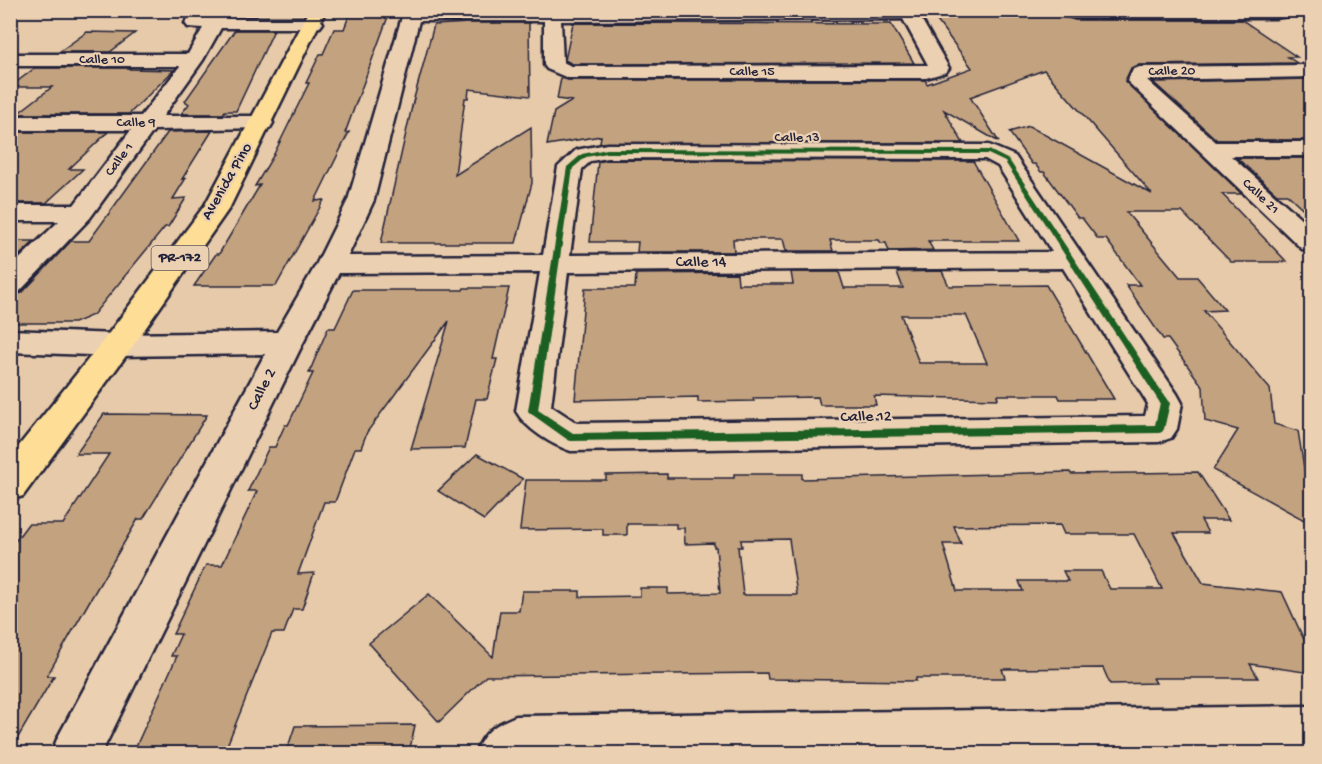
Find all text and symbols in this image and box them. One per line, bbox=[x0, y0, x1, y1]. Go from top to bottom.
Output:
street label: Calle 10 bbox=[79, 52, 125, 69]
street label: Calle 20 bbox=[1148, 63, 1196, 81]
street label: Calle 15 bbox=[729, 64, 775, 81]
street label: Calle 9 bbox=[116, 115, 156, 132]
street label: Calle 13 bbox=[775, 130, 820, 147]
street label: Calle 1 bbox=[102, 140, 138, 180]
street label: Avenida Pino bbox=[198, 140, 258, 224]
street label: Calle 21 bbox=[1238, 176, 1282, 218]
road number: PR-172 bbox=[152, 246, 208, 270]
street label: Calle 14 bbox=[676, 254, 727, 273]
street label: Calle 2 bbox=[244, 366, 282, 414]
street label: Calle 12 bbox=[840, 408, 892, 428]

